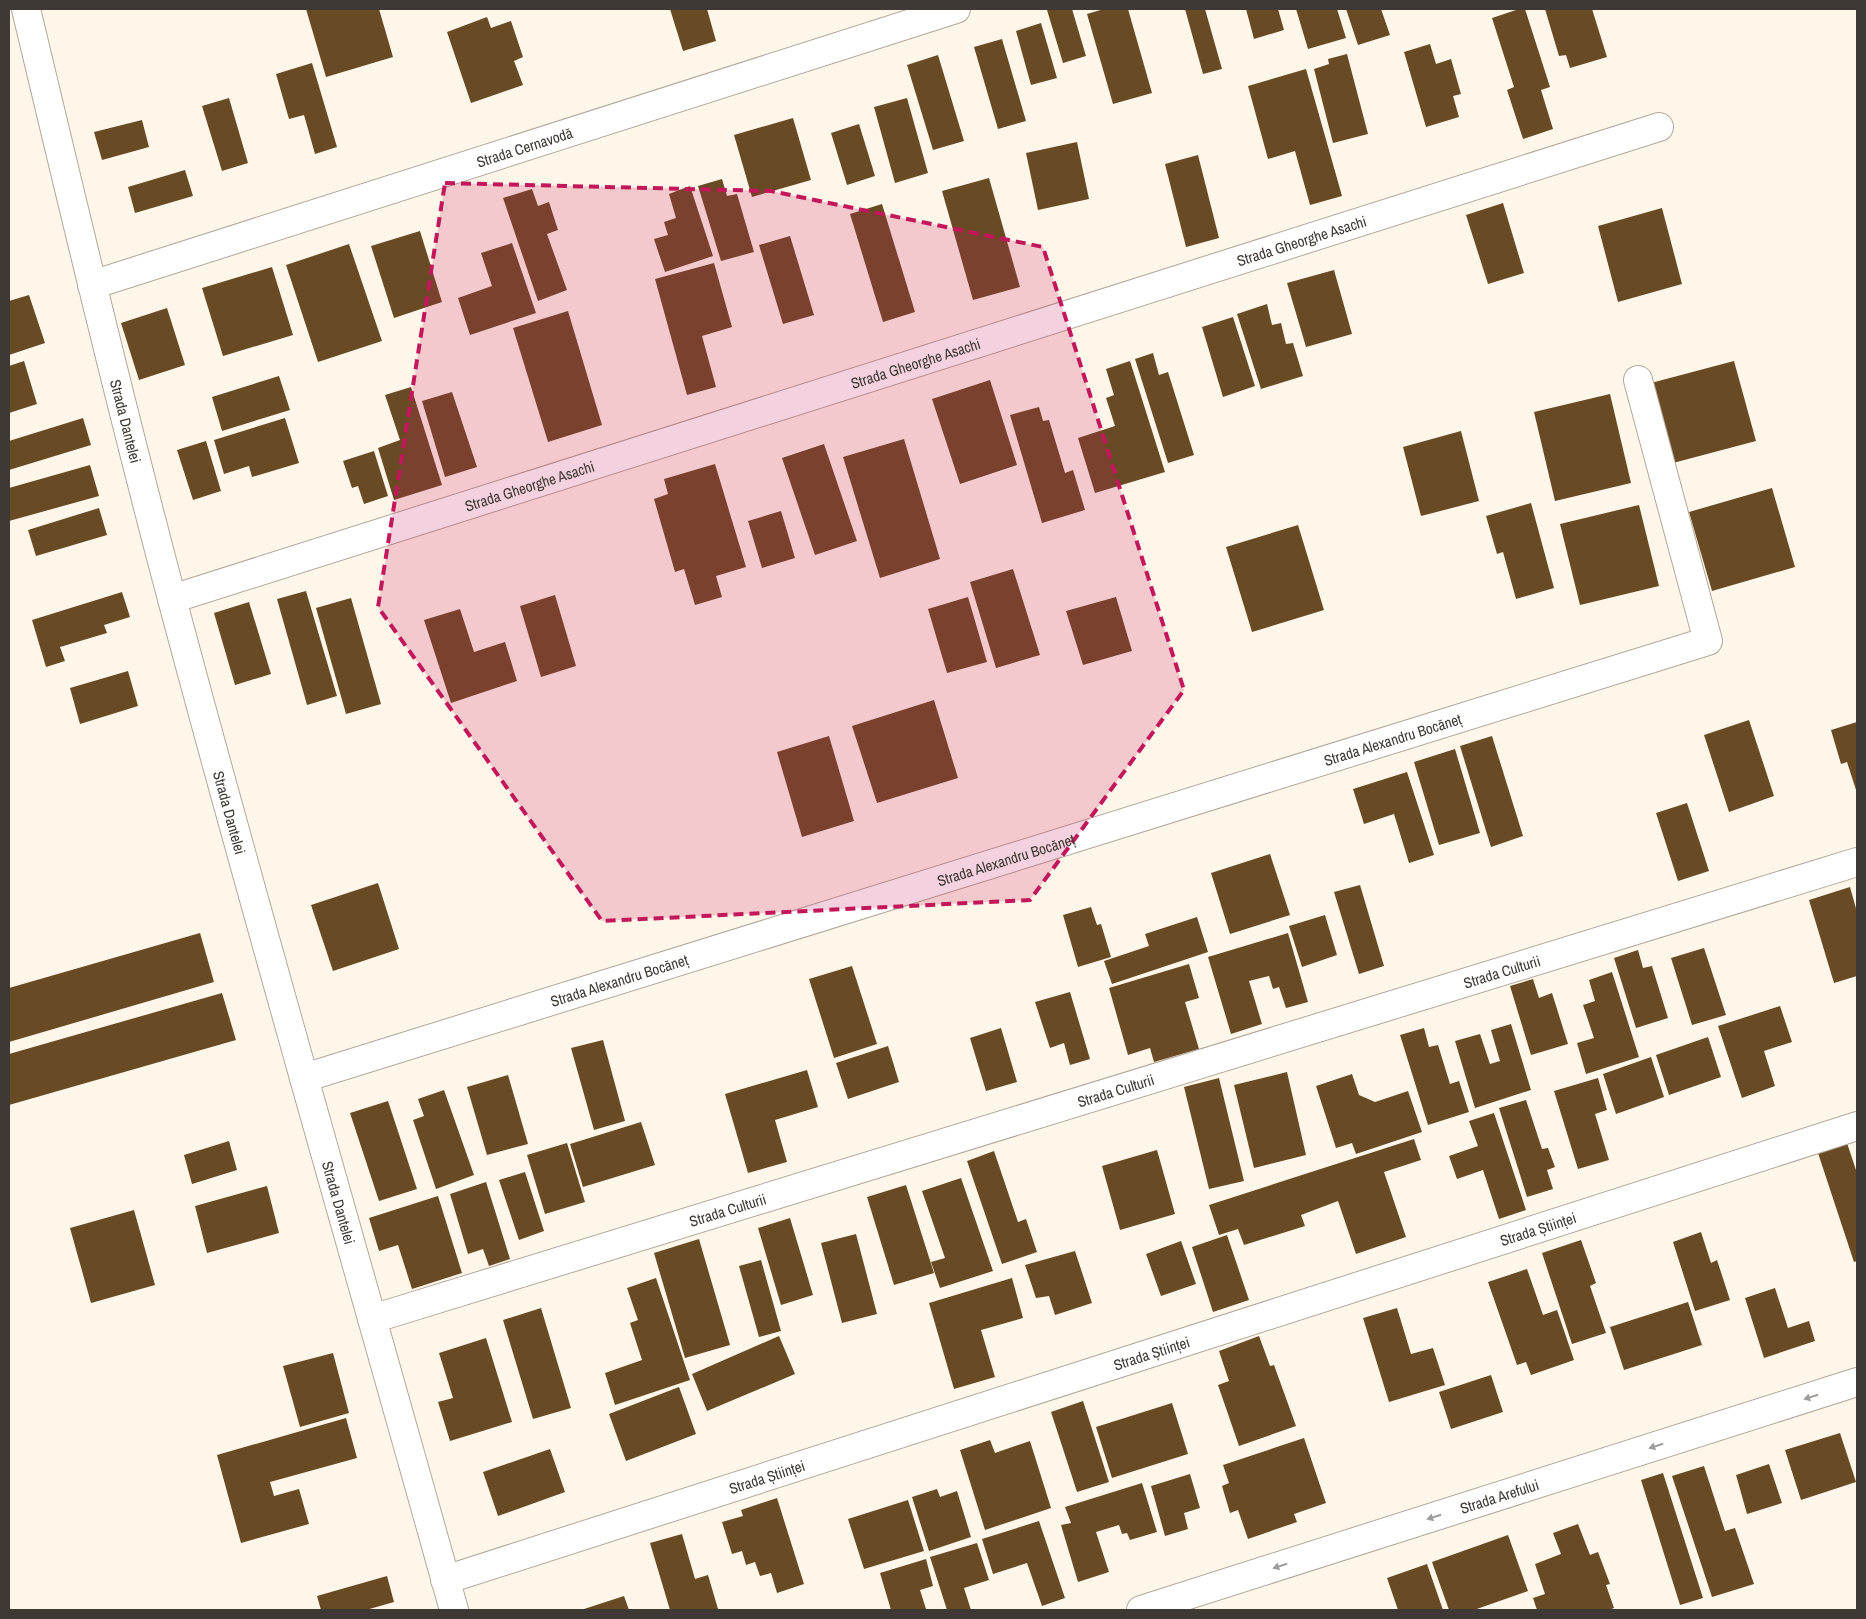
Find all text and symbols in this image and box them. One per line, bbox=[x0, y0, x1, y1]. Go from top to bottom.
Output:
street label: Strada Cernavodă bbox=[474, 122, 575, 172]
street label: Strada Gheorghe Asachi bbox=[1234, 210, 1369, 271]
street label: Strada Gheorghe Asachi bbox=[848, 333, 983, 393]
street label: Strada Dantelei bbox=[106, 377, 147, 465]
street label: Strada Gheorghe Asachi bbox=[462, 455, 597, 516]
street label: Strada Alexandru Bocăneț bbox=[1321, 708, 1464, 770]
street label: Strada Dantelei bbox=[208, 768, 251, 857]
street label: Strada Alexandru Bocăneț bbox=[934, 828, 1078, 891]
street label: Strada Alexandru Bocăneț bbox=[548, 948, 691, 1011]
street label: Strada Culturii bbox=[1461, 950, 1543, 993]
street label: Strada Culturii bbox=[1075, 1068, 1157, 1112]
street label: Strada Dantelei bbox=[317, 1158, 361, 1246]
street label: Strada Culturii bbox=[687, 1188, 769, 1231]
street label: Strada Științei bbox=[1497, 1207, 1579, 1251]
street label: Strada Științei bbox=[1111, 1331, 1192, 1375]
one-way arrow bbox=[1803, 1394, 1818, 1401]
one-way arrow bbox=[1648, 1443, 1663, 1451]
street label: Strada Științei bbox=[726, 1454, 807, 1499]
street label: Strada Arefului bbox=[1457, 1474, 1541, 1518]
one-way arrow bbox=[1427, 1513, 1442, 1521]
one-way arrow bbox=[1272, 1563, 1287, 1571]

